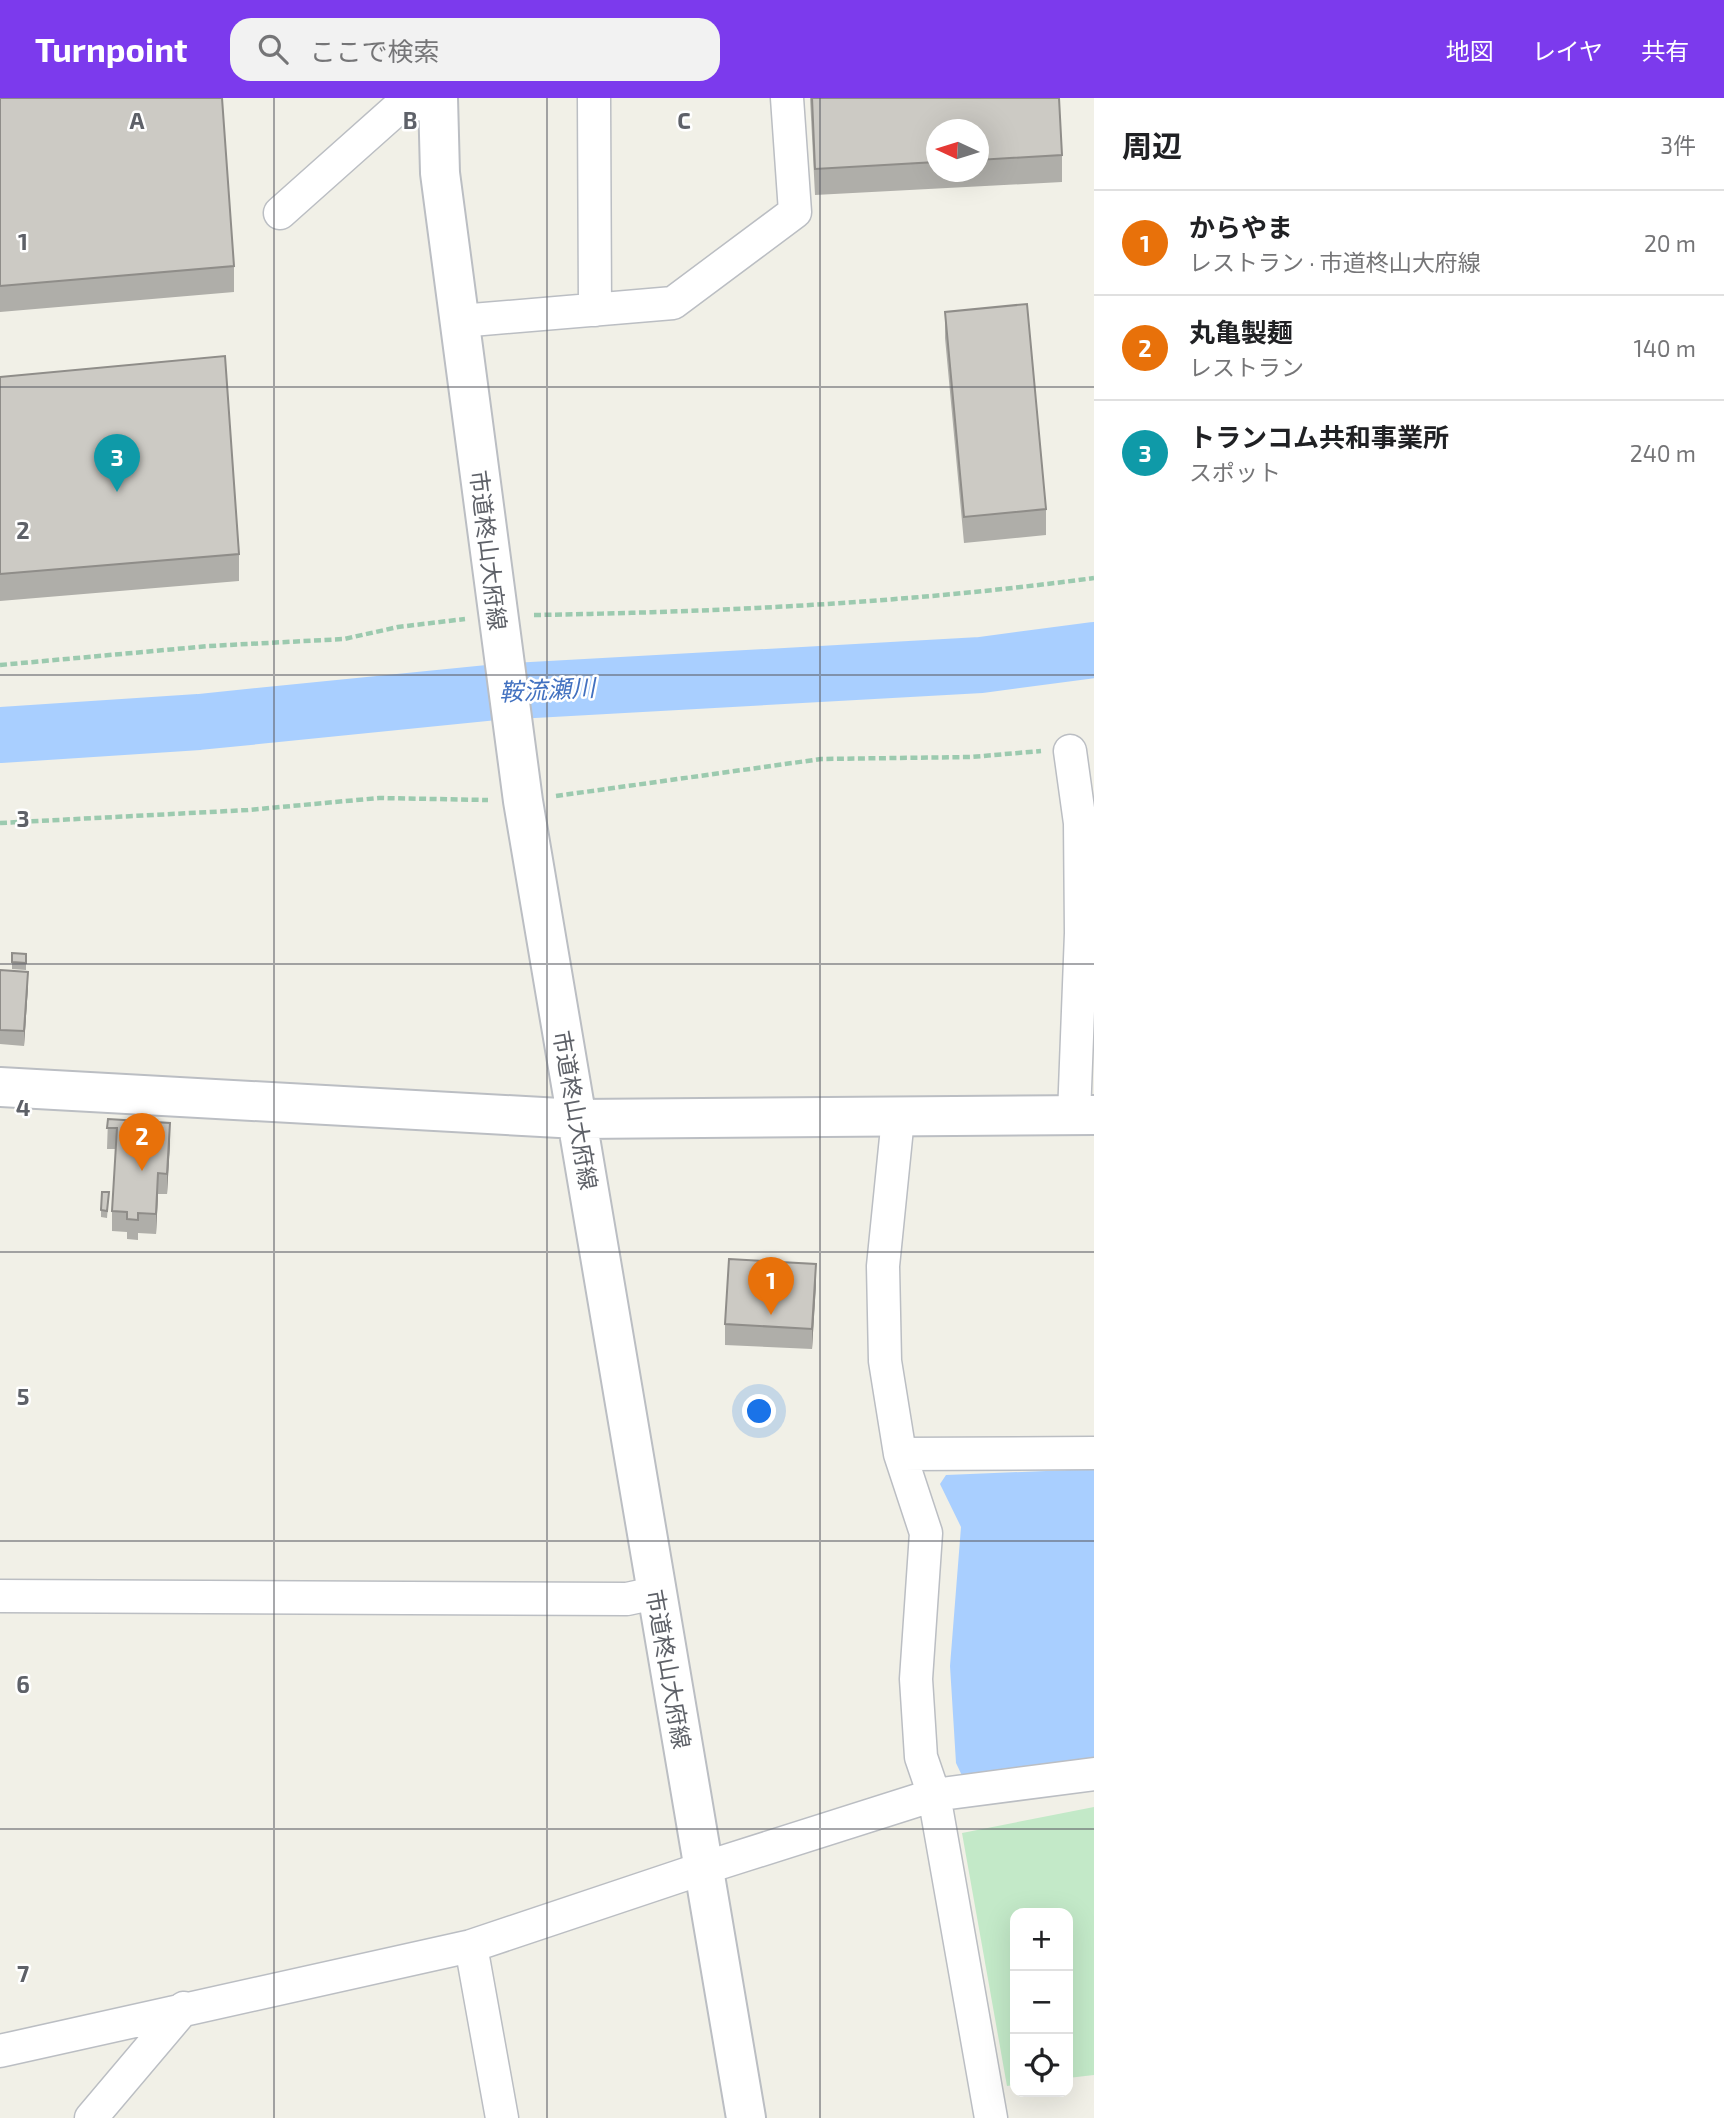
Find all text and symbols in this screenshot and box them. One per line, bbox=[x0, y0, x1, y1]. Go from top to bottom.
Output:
search box bbox=[230, 18, 720, 81]
text: Turnpoint bbox=[35, 29, 188, 69]
icon: search bbox=[254, 30, 292, 68]
text: ここで検索 bbox=[310, 35, 440, 66]
text: 地図 bbox=[1446, 36, 1494, 65]
text: レイヤ bbox=[1532, 36, 1603, 65]
text: 共有 bbox=[1641, 36, 1689, 65]
text: A bbox=[129, 106, 145, 134]
text: B bbox=[403, 106, 417, 134]
text: C bbox=[677, 106, 691, 134]
north arrow bbox=[926, 119, 989, 182]
text: 周辺 bbox=[1122, 127, 1182, 163]
text: 3件 bbox=[1660, 131, 1696, 159]
text: からやま bbox=[1189, 211, 1293, 242]
text: 1 bbox=[18, 227, 28, 255]
text: 1 bbox=[1140, 229, 1150, 257]
text: 20 m bbox=[1644, 229, 1696, 257]
text: レストラン · 市道柊山大府線 bbox=[1189, 248, 1481, 276]
text: 丸亀製麺 bbox=[1189, 316, 1293, 347]
text: 2 bbox=[1138, 334, 1152, 362]
text: 140 m bbox=[1634, 334, 1696, 362]
text: レストラン bbox=[1189, 353, 1304, 381]
text: トランコム共和事業所 bbox=[1189, 421, 1449, 452]
pin: 3 bbox=[94, 434, 140, 492]
text: 3 bbox=[1138, 439, 1152, 467]
text: 240 m bbox=[1630, 439, 1696, 467]
text: スポット bbox=[1189, 458, 1281, 486]
street label: 市道柊山大府線 bbox=[465, 468, 513, 632]
text: 2 bbox=[16, 516, 30, 544]
water label: 鞍流瀬川 bbox=[498, 672, 599, 706]
text: 3 bbox=[16, 804, 30, 832]
street label: 市道柊山大府線 bbox=[548, 1028, 604, 1192]
text: 4 bbox=[16, 1093, 30, 1121]
pin: 2 bbox=[119, 1113, 165, 1171]
pin: 1 bbox=[748, 1257, 794, 1315]
text: 5 bbox=[17, 1382, 29, 1410]
your location bbox=[742, 1394, 776, 1428]
street label: 市道柊山大府線 bbox=[641, 1587, 697, 1751]
text: 6 bbox=[16, 1670, 30, 1698]
map controls bbox=[1010, 1908, 1073, 2097]
button: + bbox=[1010, 1908, 1073, 1971]
text: 7 bbox=[17, 1959, 29, 1987]
button: − bbox=[1010, 1971, 1073, 2034]
button: locate bbox=[1010, 2034, 1073, 2097]

